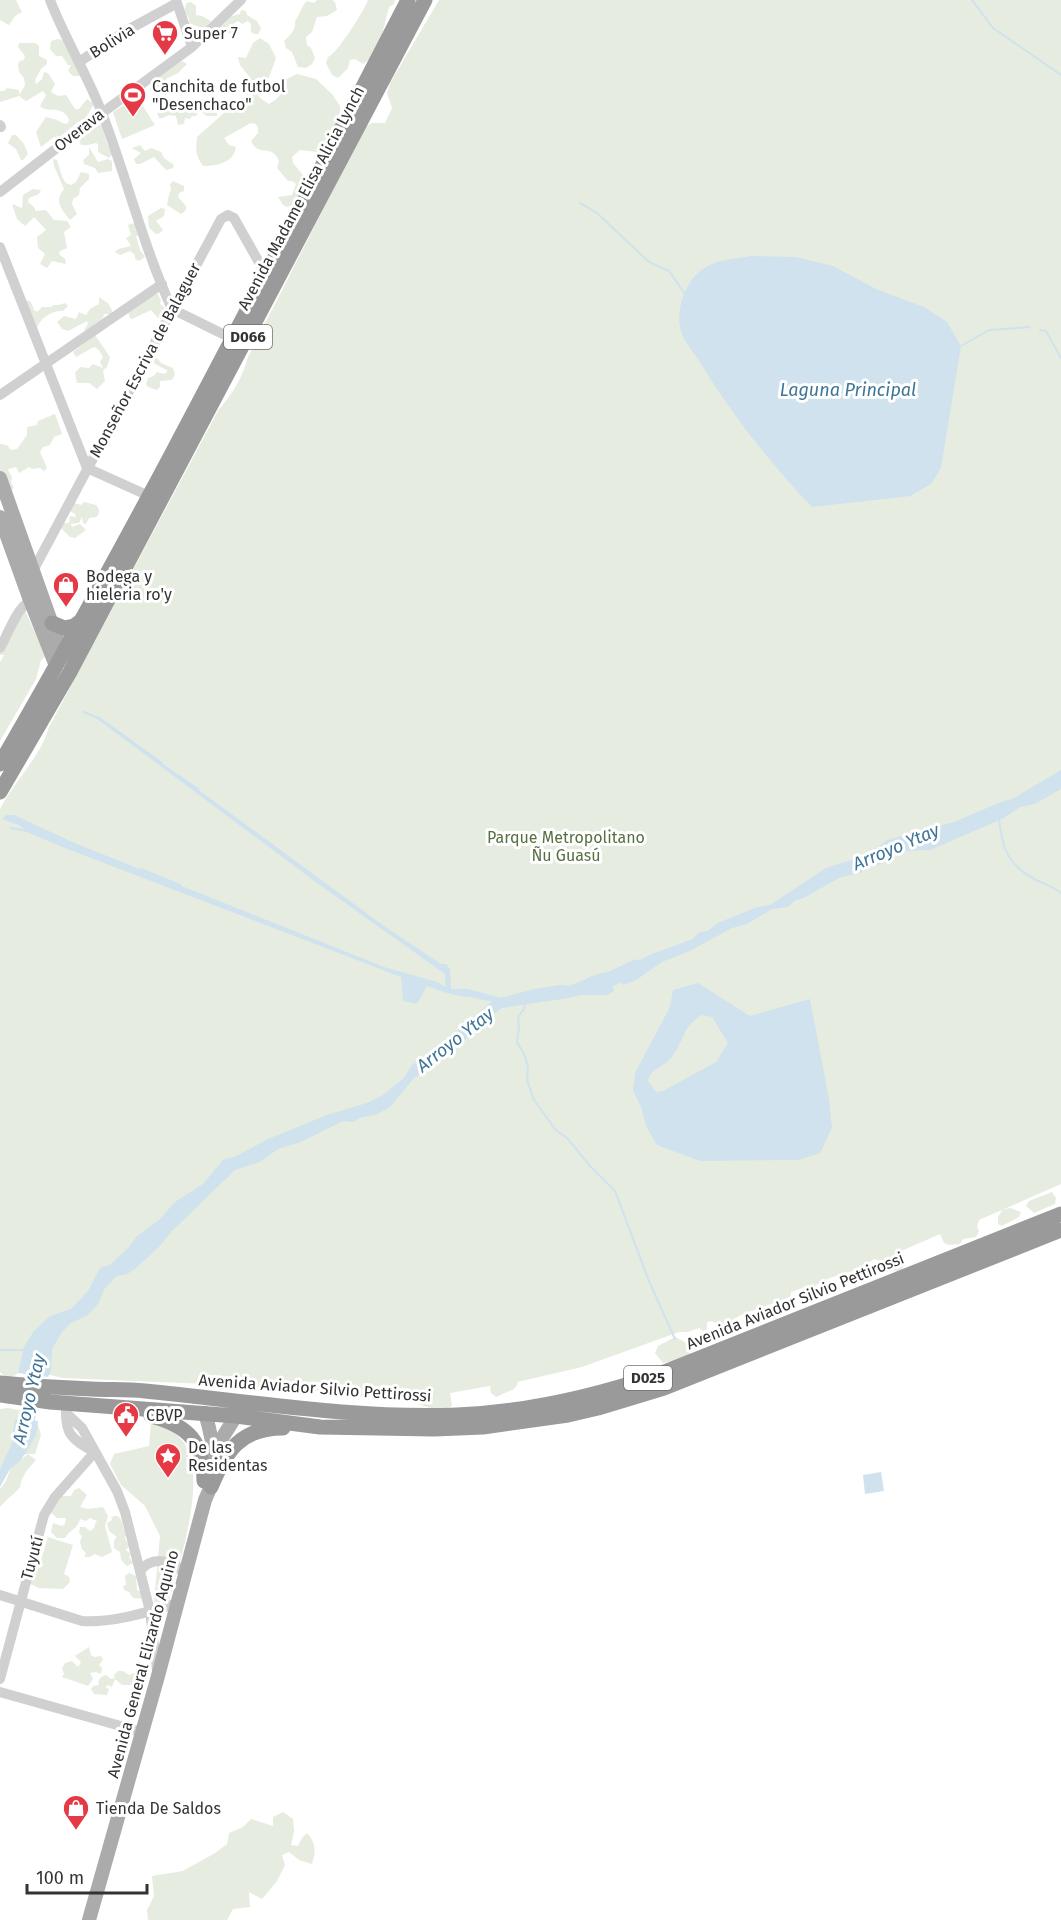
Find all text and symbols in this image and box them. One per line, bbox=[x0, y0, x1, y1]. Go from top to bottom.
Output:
supermarket icon: Super 7 bbox=[150, 18, 180, 56]
street label: Bolivia bbox=[86, 20, 138, 62]
place label: Super 7 bbox=[184, 24, 238, 43]
place label: Canchita de futbol "Desenchaco" bbox=[152, 77, 286, 114]
sports icon: Canchita de futbol "Desenchaco" bbox=[118, 80, 148, 118]
street label: Avenida Madame Elisa Alicia Lynch bbox=[234, 83, 368, 313]
street label: Overava bbox=[50, 105, 108, 155]
street label: Monseñor Escriva de Balaguer bbox=[86, 259, 205, 461]
road number: D066 bbox=[224, 325, 272, 349]
water label: Laguna Principal bbox=[780, 379, 916, 401]
place label: Bodega y hieleria ro'y bbox=[86, 567, 172, 604]
shop icon: Bodega y hieleria ro'y bbox=[51, 570, 81, 608]
water label: Arroyo Ytay bbox=[849, 818, 944, 875]
park label: Parque Metropolitano Ñu Guasú bbox=[487, 828, 645, 865]
water label: Arroyo Ytay bbox=[411, 1002, 499, 1078]
street label: Avenida Aviador Silvio Pettirossi bbox=[683, 1248, 907, 1354]
water label: Arroyo Ytay bbox=[8, 1351, 50, 1447]
road number: D025 bbox=[624, 1366, 672, 1390]
street label: Avenida Aviador Silvio Pettirossi bbox=[198, 1370, 432, 1406]
public building icon: CBVP bbox=[111, 1400, 141, 1438]
place label: CBVP bbox=[146, 1406, 183, 1425]
place label: De las Residentas bbox=[188, 1438, 268, 1475]
place icon: De las Residentas bbox=[153, 1441, 183, 1479]
street label: Tuyutí bbox=[17, 1534, 47, 1582]
street label: Avenida General Elizardo Aquino bbox=[103, 1548, 183, 1780]
shop icon: Tienda De Saldos bbox=[61, 1793, 91, 1831]
place label: Tienda De Saldos bbox=[96, 1799, 221, 1818]
scale bar bbox=[27, 1857, 147, 1895]
text: 100 m bbox=[36, 1867, 84, 1889]

